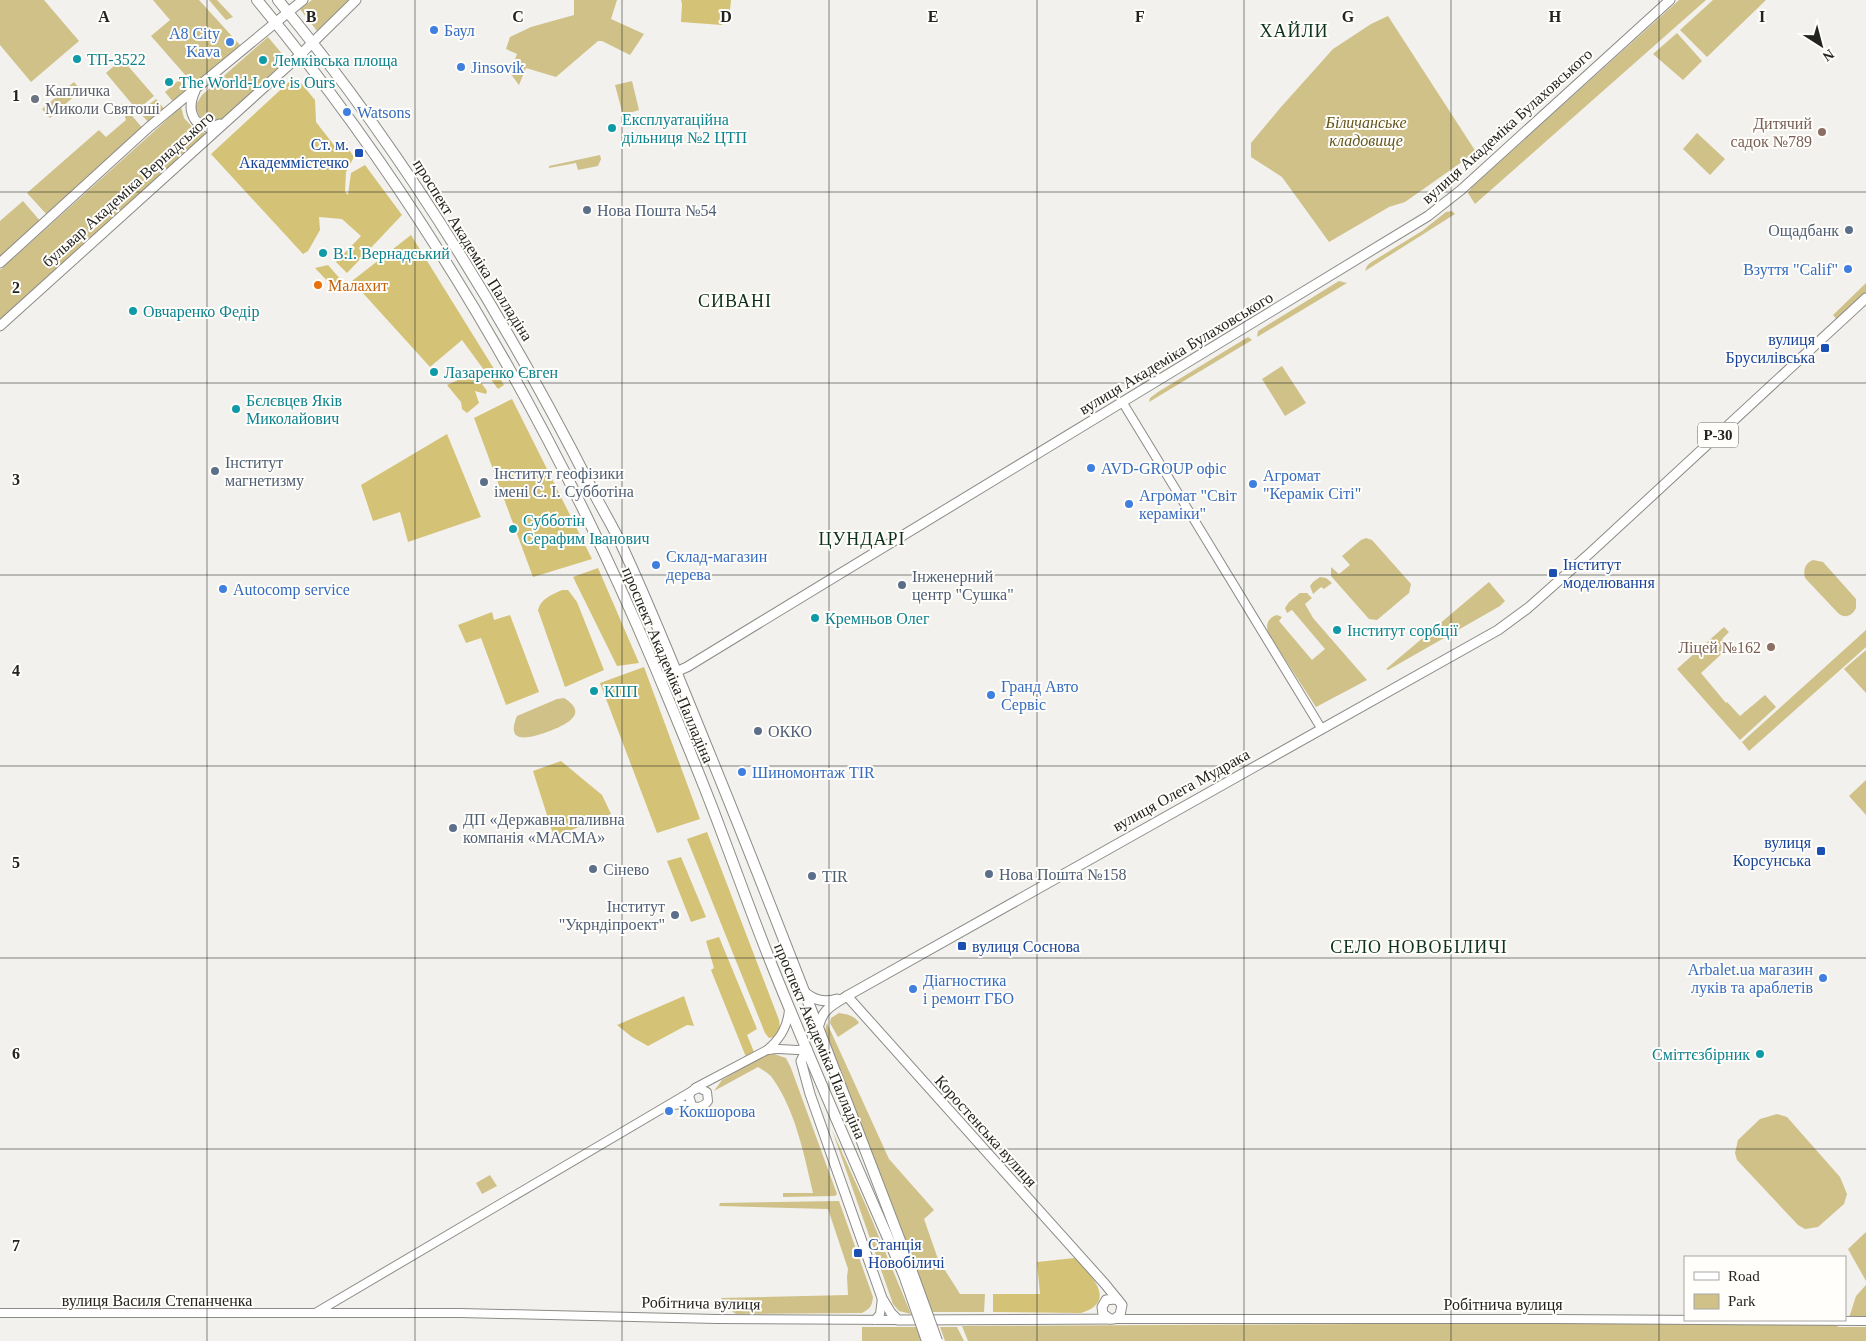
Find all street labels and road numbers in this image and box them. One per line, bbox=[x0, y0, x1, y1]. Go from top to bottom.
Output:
street label: вулиця Академіка Булаховського bbox=[1418, 45, 1596, 208]
street label: бульвар Академіка Вернадського bbox=[39, 108, 218, 271]
street label: проспект Академіка Палладіна bbox=[409, 156, 536, 345]
street label: вулиця Академіка Булаховського bbox=[1076, 288, 1276, 419]
road number: Р-30 bbox=[1698, 422, 1738, 448]
street label: проспект Академіка Палладіна bbox=[618, 565, 717, 766]
street label: вулиця Олега Мудрака bbox=[1110, 745, 1253, 836]
street label: проспект Академіка Палладіна bbox=[770, 941, 869, 1142]
street label: Коростенська вулиця bbox=[931, 1072, 1041, 1191]
street label: вулиця Василя Степанченка bbox=[62, 1292, 252, 1310]
street label: Робітнича вулиця bbox=[641, 1293, 761, 1314]
street label: Робітнича вулиця bbox=[1443, 1296, 1563, 1314]

